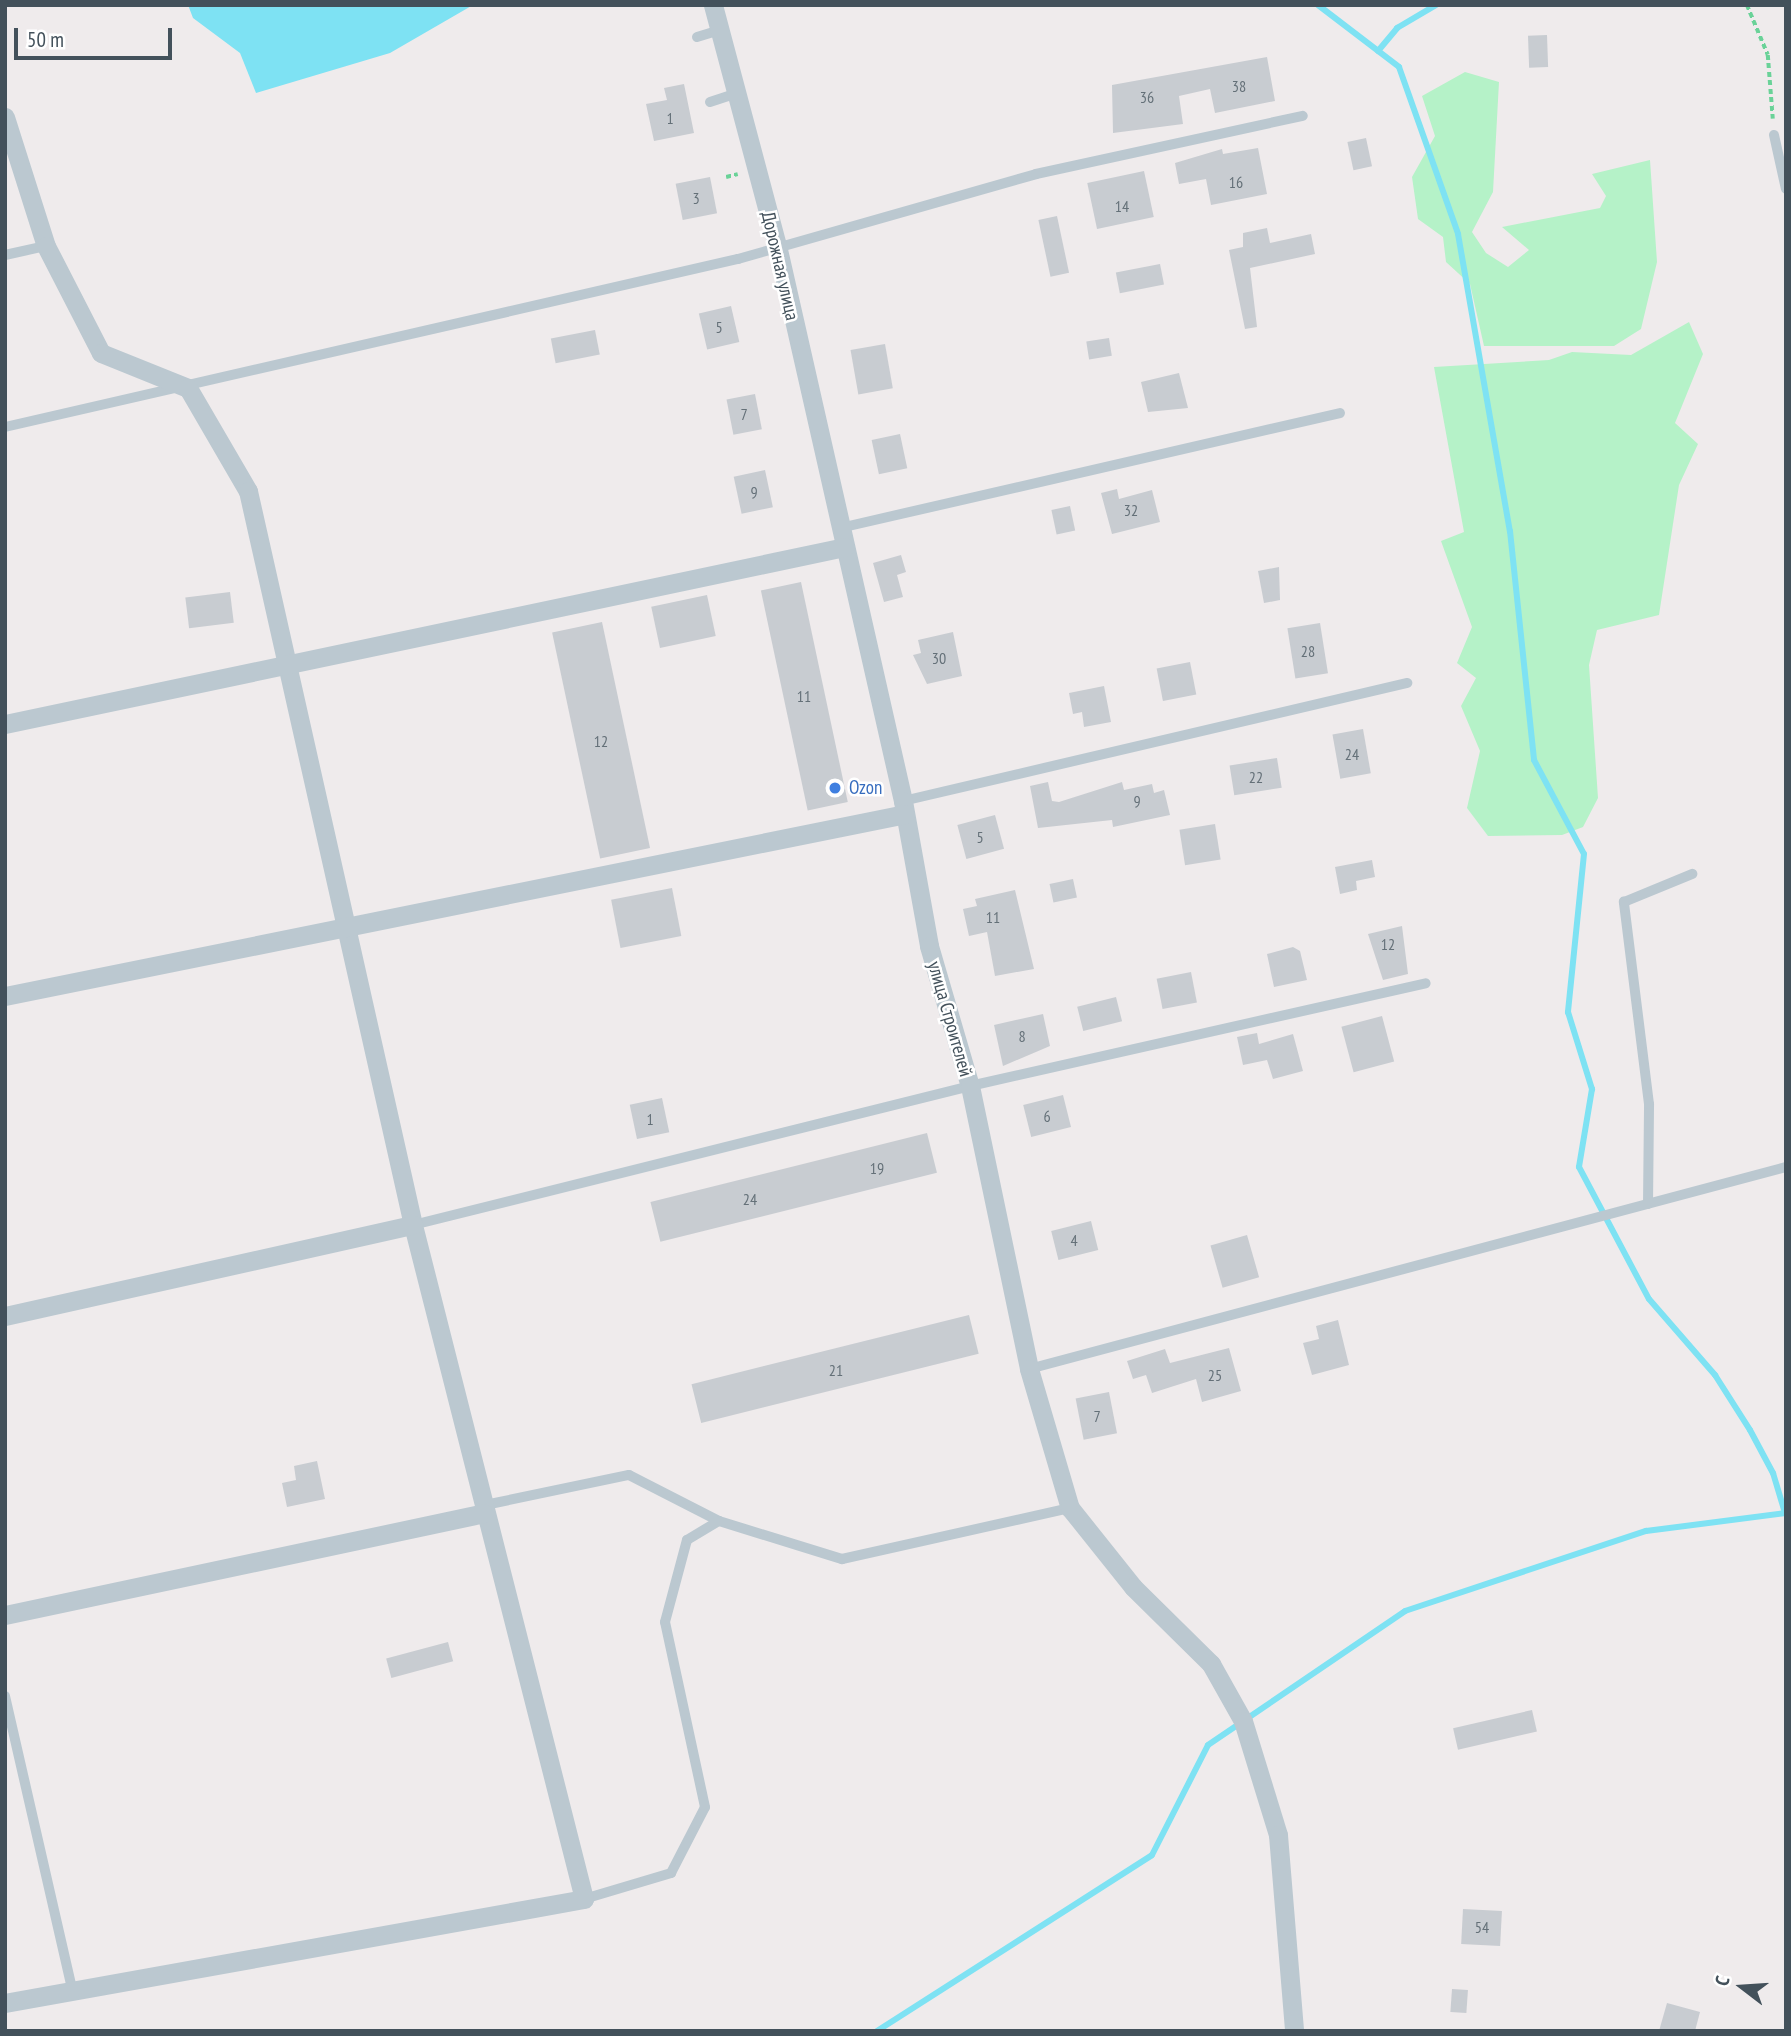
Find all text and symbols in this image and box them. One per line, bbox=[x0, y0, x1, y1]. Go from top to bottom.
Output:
scale bar bbox=[18, 14, 175, 58]
text: 50 m bbox=[27, 26, 64, 53]
house number: 38 bbox=[1232, 76, 1246, 96]
house number: 36 bbox=[1140, 87, 1154, 107]
house number: 1 bbox=[666, 108, 674, 128]
house number: 16 bbox=[1229, 172, 1243, 192]
house number: 3 bbox=[692, 188, 700, 208]
house number: 14 bbox=[1115, 196, 1129, 216]
street label: Дорожная улица bbox=[756, 209, 804, 323]
house number: 5 bbox=[715, 317, 723, 337]
house number: 7 bbox=[740, 404, 748, 424]
house number: 9 bbox=[750, 482, 758, 502]
house number: 32 bbox=[1124, 500, 1138, 520]
house number: 28 bbox=[1301, 641, 1315, 661]
house number: 30 bbox=[932, 648, 946, 668]
house number: 11 bbox=[797, 686, 811, 706]
house number: 12 bbox=[594, 731, 608, 751]
house number: 24 bbox=[1345, 744, 1359, 764]
house number: 22 bbox=[1249, 767, 1263, 787]
place label: Ozon bbox=[849, 777, 882, 799]
marker: Ozon bbox=[827, 780, 843, 796]
house number: 9 bbox=[1133, 791, 1141, 811]
house number: 5 bbox=[976, 827, 984, 847]
house number: 11 bbox=[986, 907, 1000, 927]
house number: 12 bbox=[1381, 934, 1395, 954]
street label: улица Строителей bbox=[923, 959, 977, 1079]
house number: 8 bbox=[1018, 1026, 1026, 1046]
house number: 6 bbox=[1043, 1106, 1051, 1126]
house number: 1 bbox=[646, 1109, 654, 1129]
house number: 19 bbox=[870, 1158, 884, 1178]
house number: 24 bbox=[743, 1189, 757, 1209]
house number: 4 bbox=[1070, 1230, 1078, 1250]
house number: 21 bbox=[829, 1360, 843, 1380]
house number: 25 bbox=[1208, 1365, 1222, 1385]
house number: 7 bbox=[1093, 1406, 1101, 1426]
house number: 54 bbox=[1475, 1917, 1489, 1937]
north arrow bbox=[1707, 1952, 1777, 2022]
text: С bbox=[1709, 1973, 1735, 1989]

